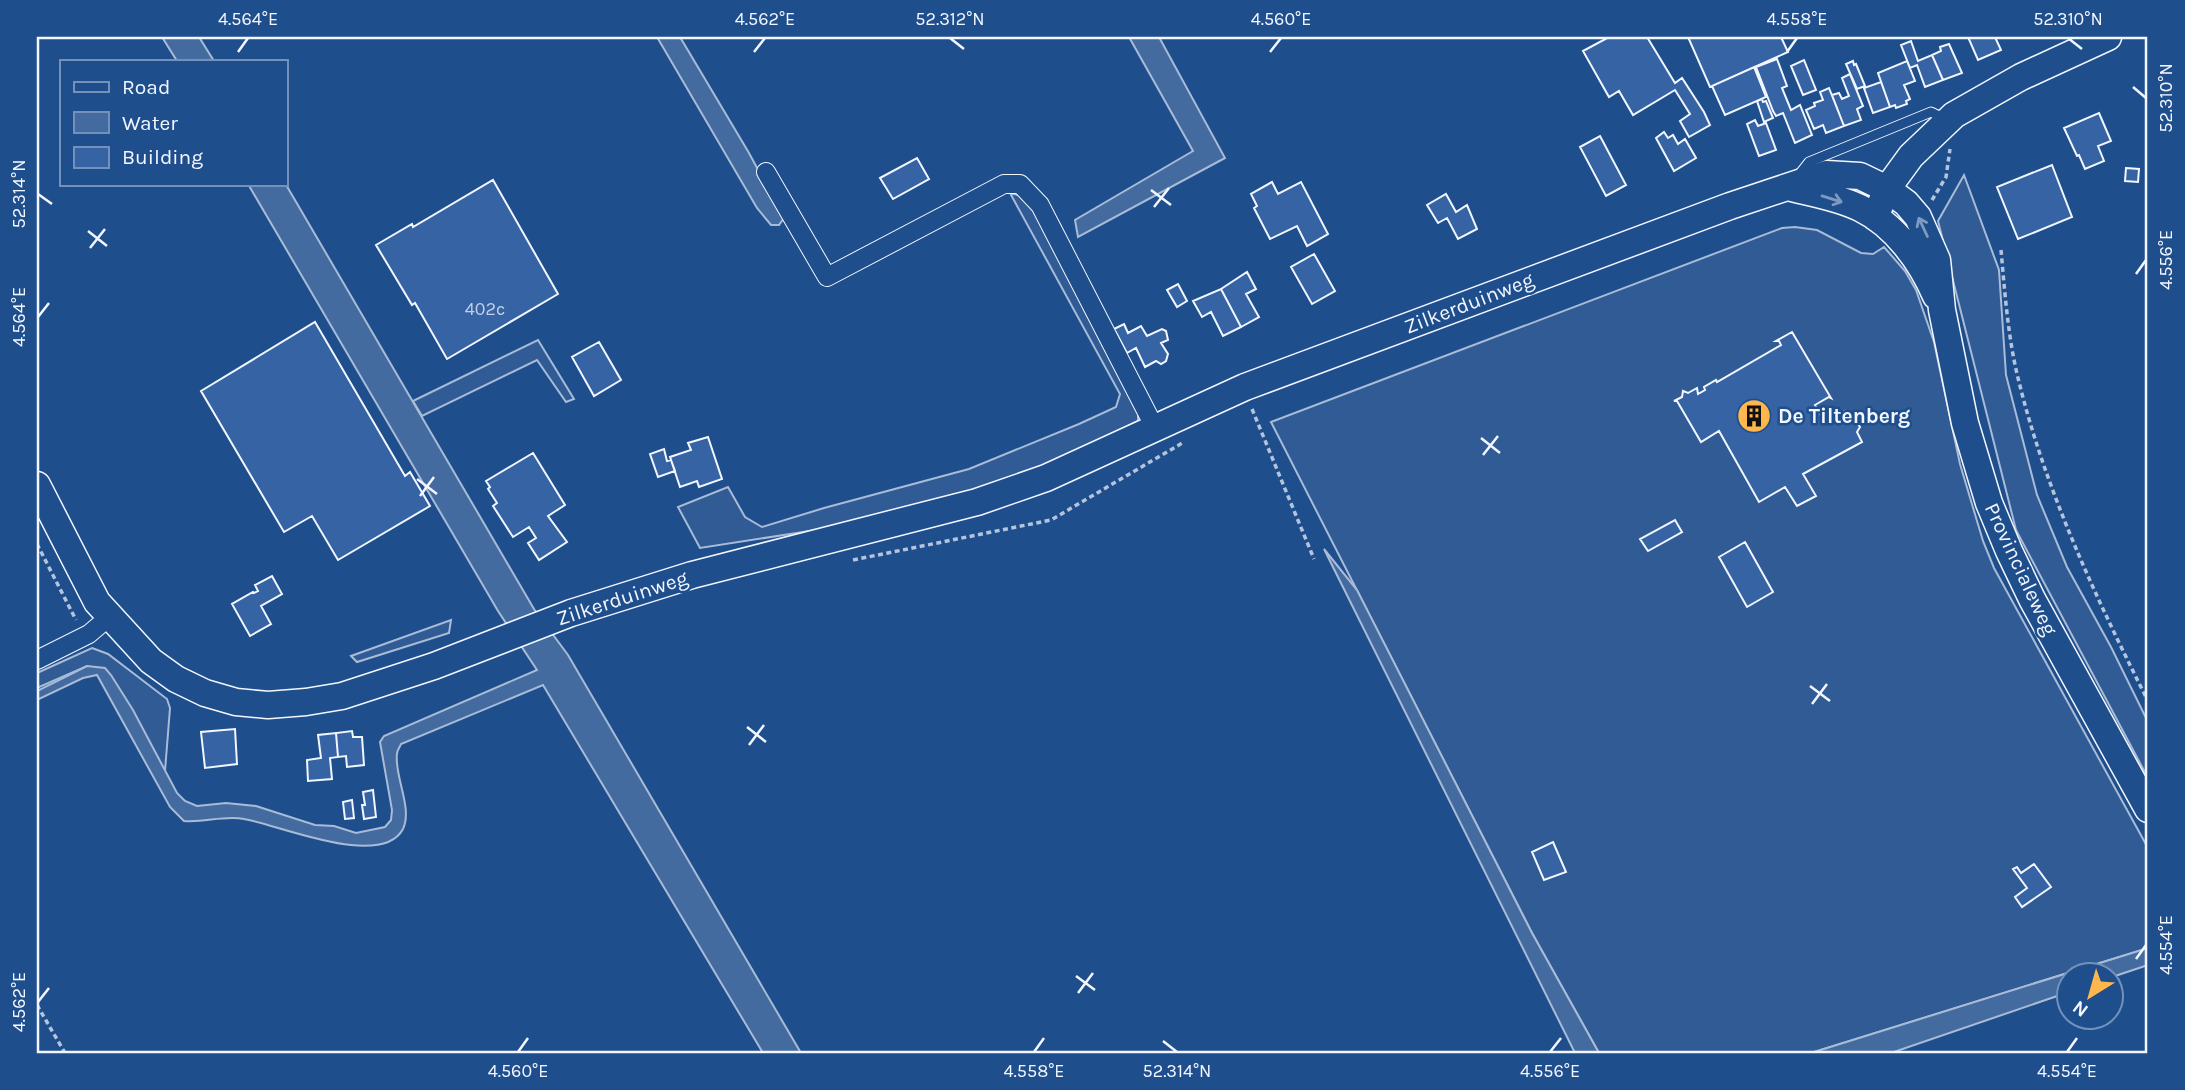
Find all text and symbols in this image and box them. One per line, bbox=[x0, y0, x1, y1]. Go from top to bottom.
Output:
text: 4.564°E bbox=[218, 8, 278, 30]
text: 4.562°E bbox=[735, 8, 795, 30]
text: 52.312°N bbox=[915, 8, 985, 30]
text: 4.560°E bbox=[1251, 8, 1311, 30]
text: 4.558°E bbox=[1767, 8, 1827, 30]
text: 52.310°N bbox=[2033, 8, 2103, 30]
legend bbox=[60, 60, 287, 186]
text: 52.310°N bbox=[2155, 63, 2177, 133]
text: Road bbox=[122, 75, 170, 99]
text: Water bbox=[122, 111, 178, 135]
text: Building bbox=[122, 145, 203, 169]
text: 52.314°N bbox=[8, 160, 30, 228]
one-way arrow bbox=[1821, 193, 1843, 206]
one-way arrow bbox=[1916, 217, 1929, 238]
text: 4.556°E bbox=[2155, 230, 2177, 290]
street label: Zilkerduinweg bbox=[1401, 267, 1537, 339]
text: 4.564°E bbox=[8, 287, 30, 347]
house number: 402c bbox=[465, 298, 505, 320]
building icon: De Tiltenberg bbox=[1735, 397, 1773, 435]
place label: De Tiltenberg bbox=[1778, 404, 1910, 428]
street label: Provincialeweg bbox=[1980, 499, 2062, 639]
street label: Zilkerduinweg bbox=[553, 565, 691, 631]
text: 4.554°E bbox=[2155, 915, 2177, 975]
north arrow bbox=[2056, 960, 2126, 1030]
text: 4.562°E bbox=[8, 972, 30, 1032]
text: N bbox=[2068, 996, 2092, 1022]
text: 4.560°E bbox=[488, 1060, 548, 1082]
text: 4.558°E bbox=[1004, 1060, 1064, 1082]
text: 52.314°N bbox=[1143, 1060, 1211, 1082]
text: 4.556°E bbox=[1520, 1060, 1580, 1082]
text: 4.554°E bbox=[2037, 1060, 2097, 1082]

